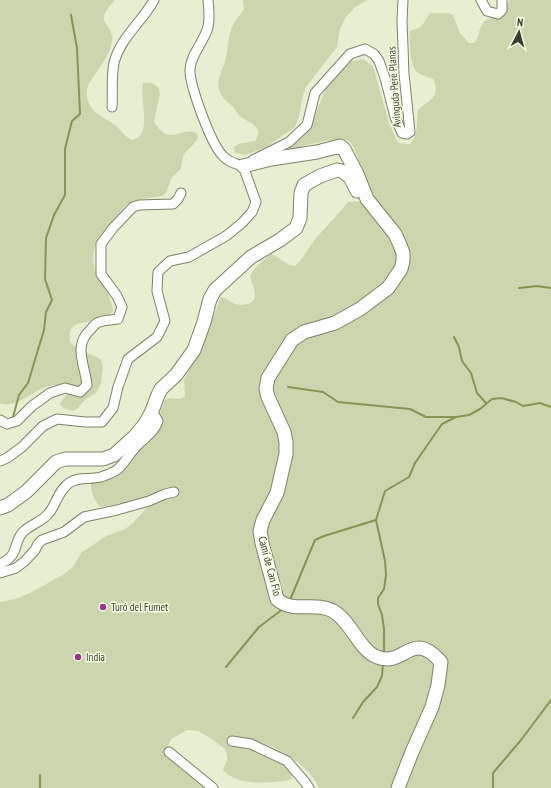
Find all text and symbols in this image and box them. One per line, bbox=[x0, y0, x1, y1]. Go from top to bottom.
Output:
north arrow bbox=[499, 12, 539, 52]
text: N bbox=[516, 15, 524, 29]
street label: Avinguda Pere Planas bbox=[384, 46, 404, 128]
street label: Camí de Can Flo bbox=[255, 535, 285, 598]
place label: Turó del Fumet bbox=[111, 600, 168, 614]
marker: Turó del Fumet bbox=[98, 602, 108, 612]
place label: India bbox=[86, 650, 105, 664]
marker: India bbox=[73, 652, 83, 662]

